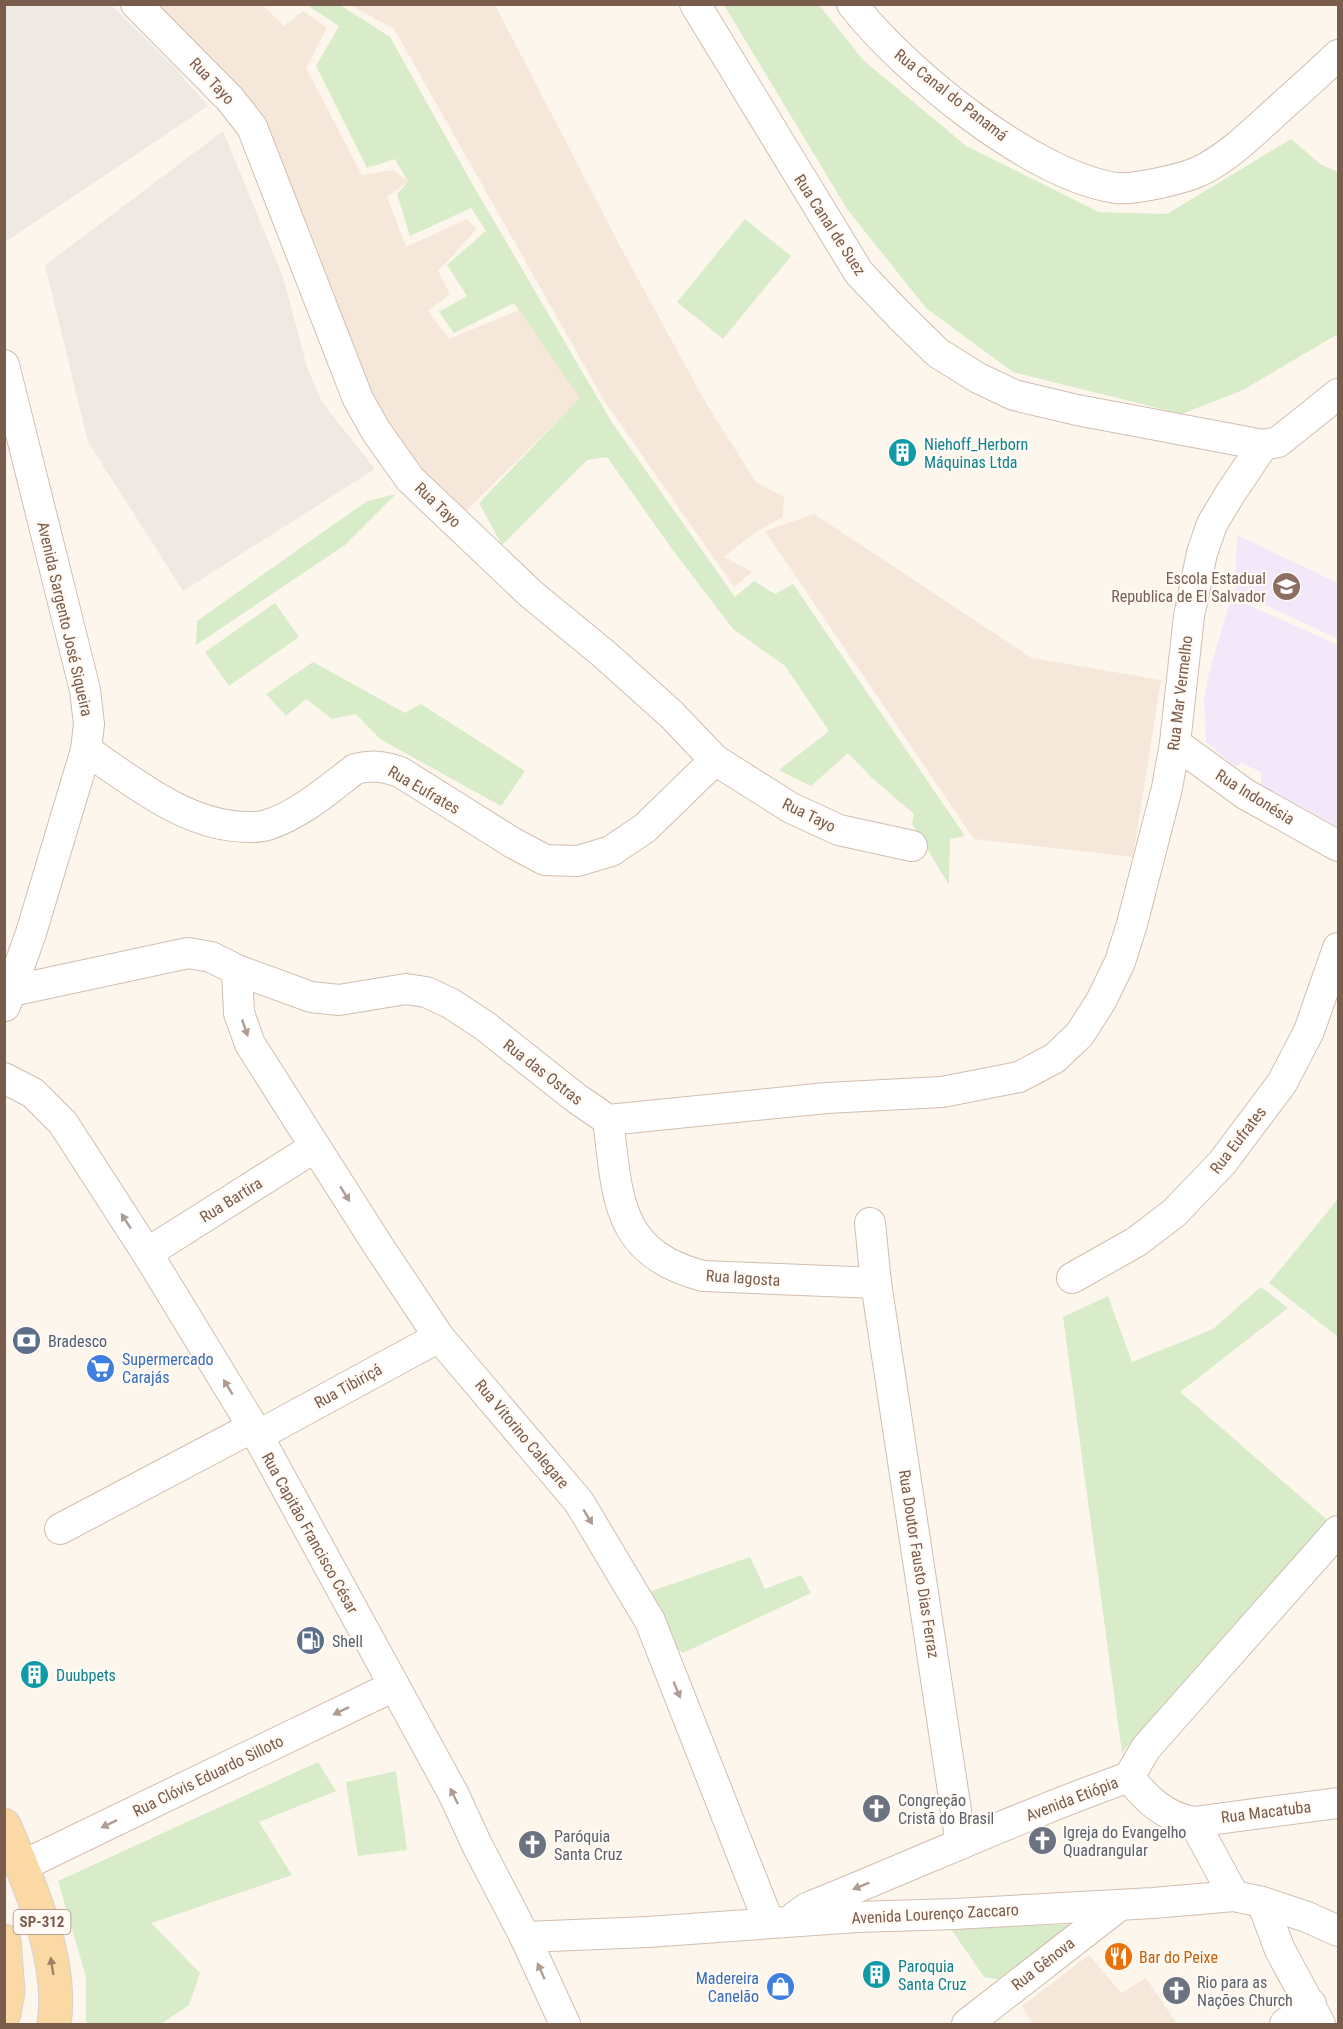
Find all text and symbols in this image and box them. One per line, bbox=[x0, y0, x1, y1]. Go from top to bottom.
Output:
street label: Rua Canal do Panamá bbox=[891, 45, 1011, 145]
street label: Rua Tayo bbox=[186, 54, 238, 108]
street label: Rua Canal de Suez bbox=[790, 171, 870, 279]
place label: Niehoff_Herborn Máquinas Ltda bbox=[924, 435, 1028, 472]
building icon: Niehoff_Herborn Máquinas Ltda bbox=[887, 437, 919, 469]
street label: Rua Tayo bbox=[411, 478, 465, 532]
street label: Avenida Sargento José Siqueira bbox=[33, 520, 97, 718]
place label: Escola Estadual Republica de El Salvador bbox=[1111, 569, 1266, 606]
school or university icon: Escola Estadual Republica de El Salvador bbox=[1271, 571, 1303, 603]
street label: Rua Mar Vermelho bbox=[1164, 634, 1196, 752]
street label: Rua Eufrates bbox=[385, 762, 463, 818]
street label: Rua Indonésia bbox=[1212, 765, 1298, 829]
street label: Rua Tayo bbox=[779, 794, 839, 836]
one-way arrow bbox=[240, 1019, 250, 1037]
street label: Rua das Ostras bbox=[500, 1035, 586, 1109]
street label: Rua Eufrates bbox=[1206, 1103, 1270, 1177]
street label: Rua Bartira bbox=[196, 1173, 266, 1227]
one-way arrow bbox=[340, 1186, 351, 1202]
one-way arrow bbox=[120, 1213, 132, 1229]
street label: Rua lagosta bbox=[705, 1266, 781, 1290]
bank icon: Bradesco bbox=[11, 1325, 43, 1357]
place label: Bradesco bbox=[48, 1332, 107, 1351]
place label: Supermercado Carajás bbox=[122, 1350, 214, 1387]
supermarket icon: Supermercado Carajás bbox=[85, 1352, 117, 1384]
street label: Rua Tibiriçá bbox=[311, 1360, 385, 1412]
street label: Rua Vitorino Calegare bbox=[471, 1376, 573, 1492]
one-way arrow bbox=[223, 1379, 234, 1395]
street label: Rua Capitão Francisco César bbox=[258, 1449, 362, 1617]
street label: Rua Doutor Fausto Dias Ferraz bbox=[895, 1468, 943, 1660]
one-way arrow bbox=[583, 1509, 594, 1525]
fuel station icon: Shell bbox=[295, 1625, 327, 1657]
place label: Shell bbox=[332, 1632, 363, 1651]
building icon: Duubpets bbox=[19, 1659, 51, 1691]
place label: Duubpets bbox=[56, 1666, 116, 1685]
one-way arrow bbox=[672, 1682, 682, 1700]
one-way arrow bbox=[333, 1707, 350, 1716]
street label: Rua Clóvis Eduardo Silloto bbox=[130, 1731, 286, 1821]
street label: Avenida Etiópia bbox=[1023, 1773, 1121, 1825]
one-way arrow bbox=[449, 1788, 459, 1805]
place label: Congreção Cristã do Brasil bbox=[898, 1791, 994, 1828]
church icon: Congreção Cristã do Brasil bbox=[861, 1793, 893, 1825]
street label: Rua Macatuba bbox=[1220, 1797, 1312, 1827]
one-way arrow bbox=[101, 1819, 118, 1828]
place label: Igreja do Evangelho Quadrangular bbox=[1063, 1823, 1186, 1860]
church icon: Igreja do Evangelho Quadrangular bbox=[1026, 1825, 1058, 1857]
place label: Paróquia Santa Cruz bbox=[554, 1827, 622, 1864]
church icon: Paróquia Santa Cruz bbox=[517, 1829, 549, 1861]
one-way arrow bbox=[852, 1882, 870, 1892]
street label: Avenida Lourenço Zaccaro bbox=[851, 1900, 1019, 1928]
road number: SP-312 bbox=[14, 1910, 70, 1934]
street label: Rua Gênova bbox=[1008, 1934, 1078, 1994]
restaurant icon: Bar do Peixe bbox=[1102, 1941, 1134, 1973]
place label: Bar do Peixe bbox=[1139, 1948, 1218, 1967]
one-way arrow bbox=[47, 1957, 56, 1976]
place label: Paroquia Santa Cruz bbox=[898, 1957, 966, 1994]
building icon: Paroquia Santa Cruz bbox=[861, 1959, 893, 1991]
one-way arrow bbox=[536, 1962, 545, 1980]
place label: Madereira Canelão bbox=[696, 1969, 759, 2006]
shop icon: Madereira Canelão bbox=[764, 1971, 796, 2003]
place label: Rio para as Nações Church bbox=[1197, 1973, 1293, 2010]
church icon: Rio para as Nações Church bbox=[1160, 1975, 1192, 2007]

